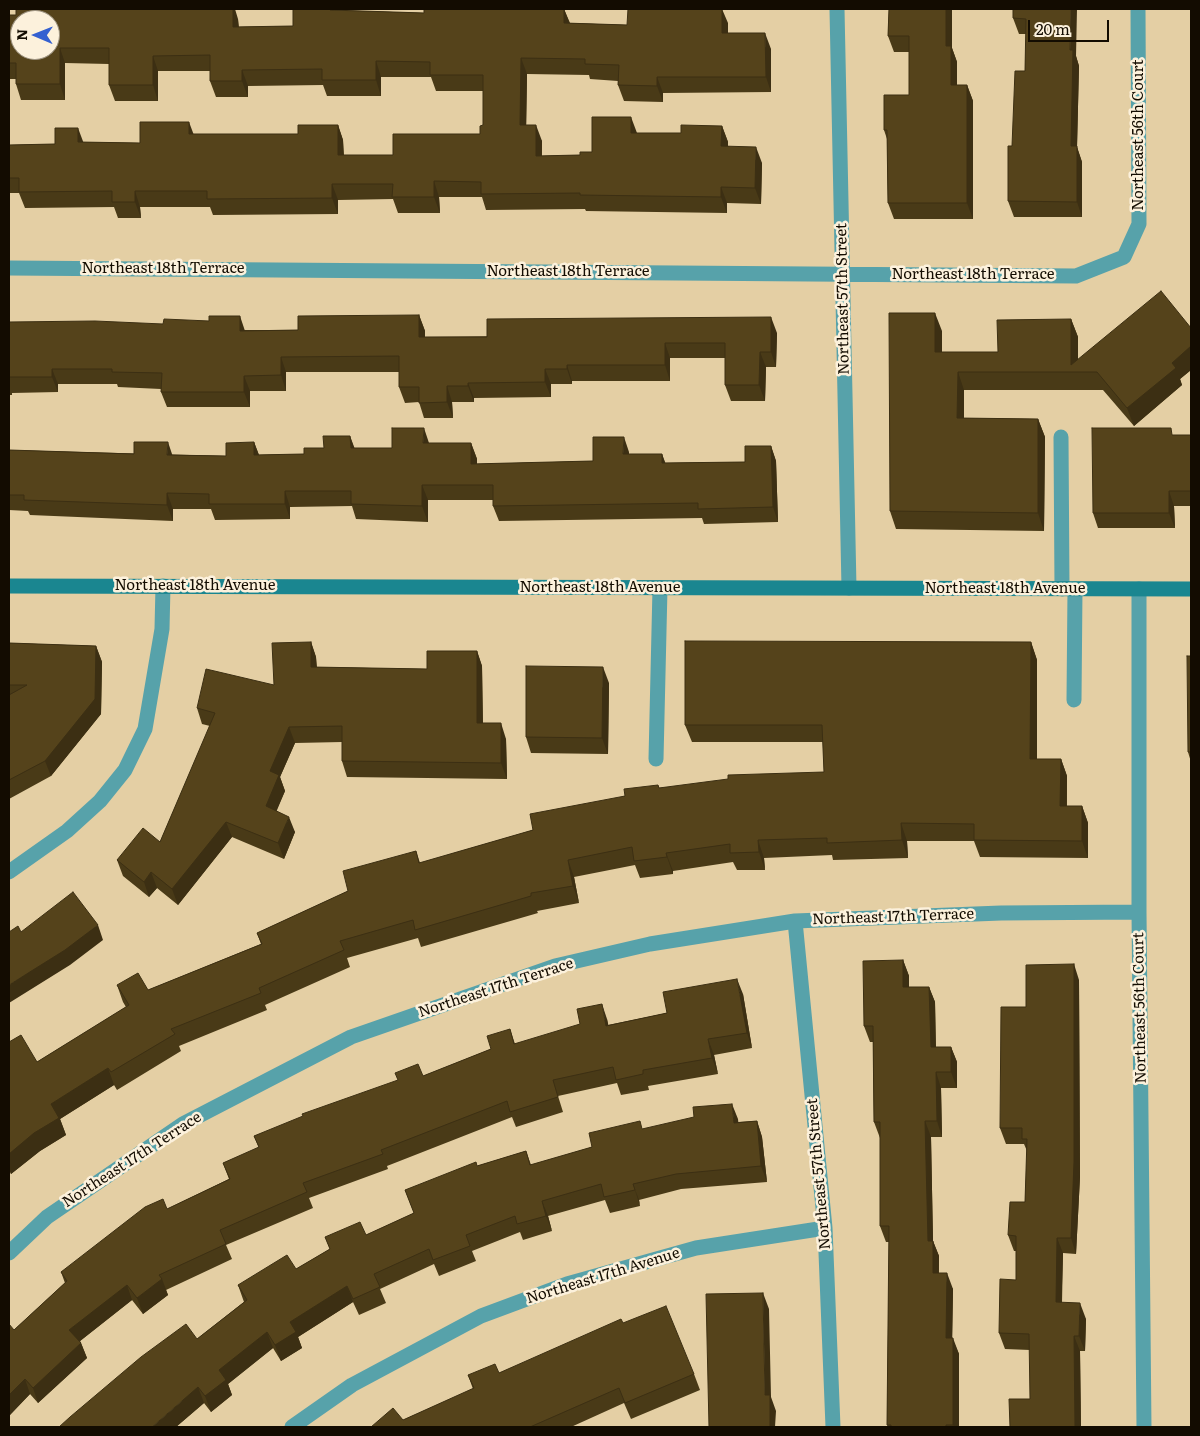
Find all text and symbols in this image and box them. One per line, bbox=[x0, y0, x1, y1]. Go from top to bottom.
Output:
north arrow bbox=[10, 10, 60, 60]
scale bar bbox=[1030, 10, 1111, 42]
text: 20 m bbox=[1036, 17, 1070, 40]
text: N bbox=[11, 29, 31, 41]
street label: Northeast 56th Court bbox=[1130, 59, 1148, 211]
street label: Northeast 57th Street bbox=[833, 223, 853, 375]
street label: Northeast 18th Terrace bbox=[81, 260, 245, 278]
street label: Northeast 18th Terrace bbox=[486, 263, 650, 281]
street label: Northeast 18th Terrace bbox=[891, 266, 1055, 284]
street label: Northeast 18th Avenue bbox=[115, 577, 275, 595]
street label: Northeast 18th Avenue bbox=[520, 579, 680, 597]
street label: Northeast 18th Avenue bbox=[925, 580, 1085, 598]
street label: Northeast 17th Terrace bbox=[812, 905, 974, 929]
street label: Northeast 56th Court bbox=[1130, 932, 1150, 1084]
street label: Northeast 17th Terrace bbox=[416, 954, 576, 1022]
street label: Northeast 57th Street bbox=[803, 1098, 835, 1250]
street label: Northeast 17th Terrace bbox=[59, 1108, 205, 1212]
street label: Northeast 17th Avenue bbox=[524, 1244, 682, 1308]

